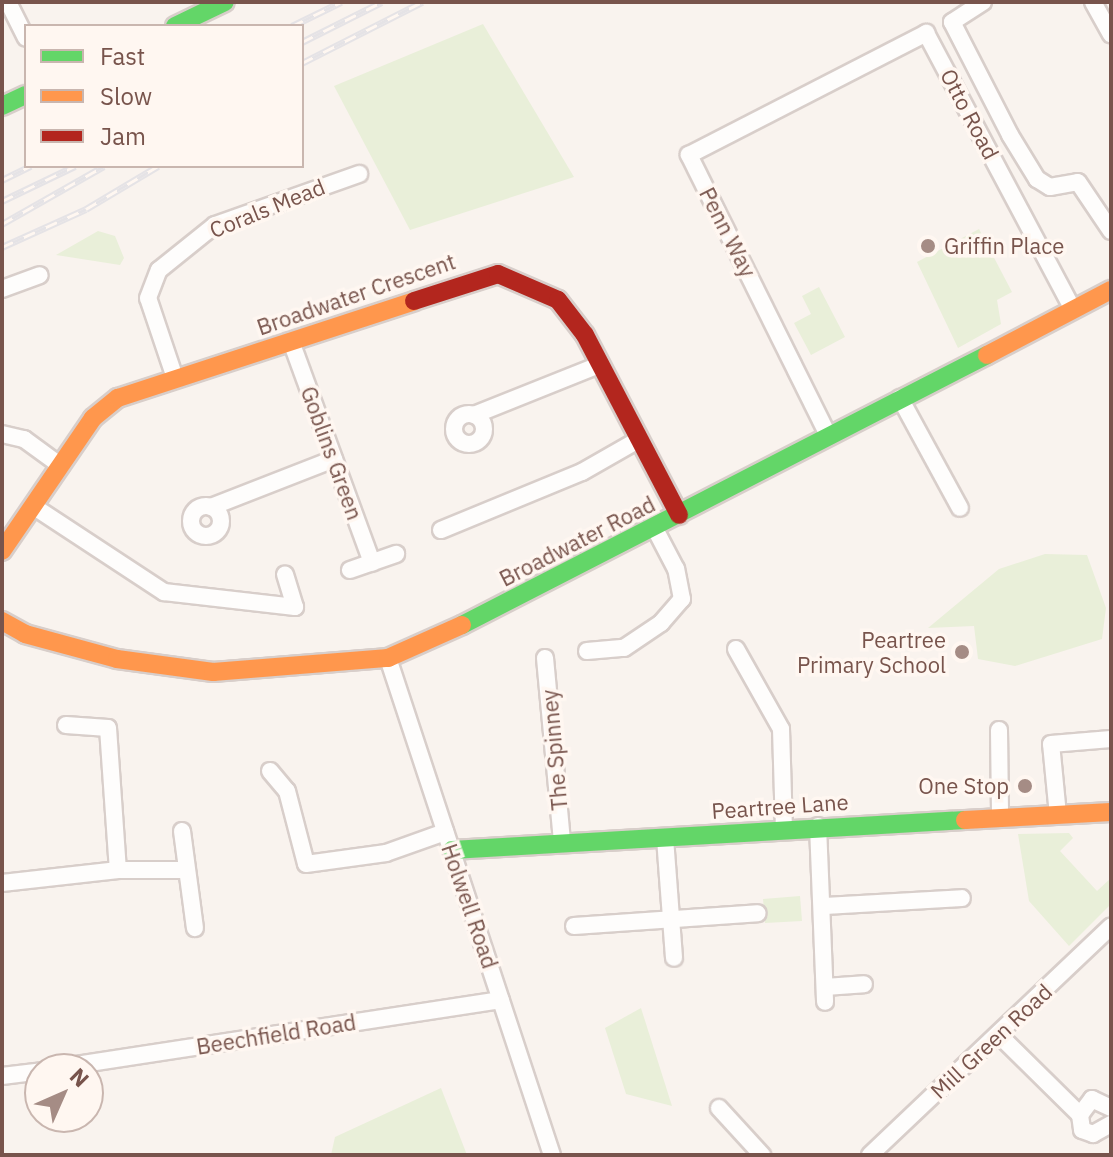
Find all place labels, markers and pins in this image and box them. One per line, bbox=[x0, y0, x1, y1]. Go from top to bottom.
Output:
place label: Griffin Place bbox=[944, 233, 1064, 259]
marker: Griffin Place bbox=[919, 237, 937, 255]
place label: Peartree Primary School bbox=[797, 626, 946, 678]
marker: Peartree Primary School bbox=[953, 643, 971, 661]
place label: One Stop bbox=[918, 773, 1009, 799]
marker: One Stop bbox=[1016, 777, 1034, 795]

